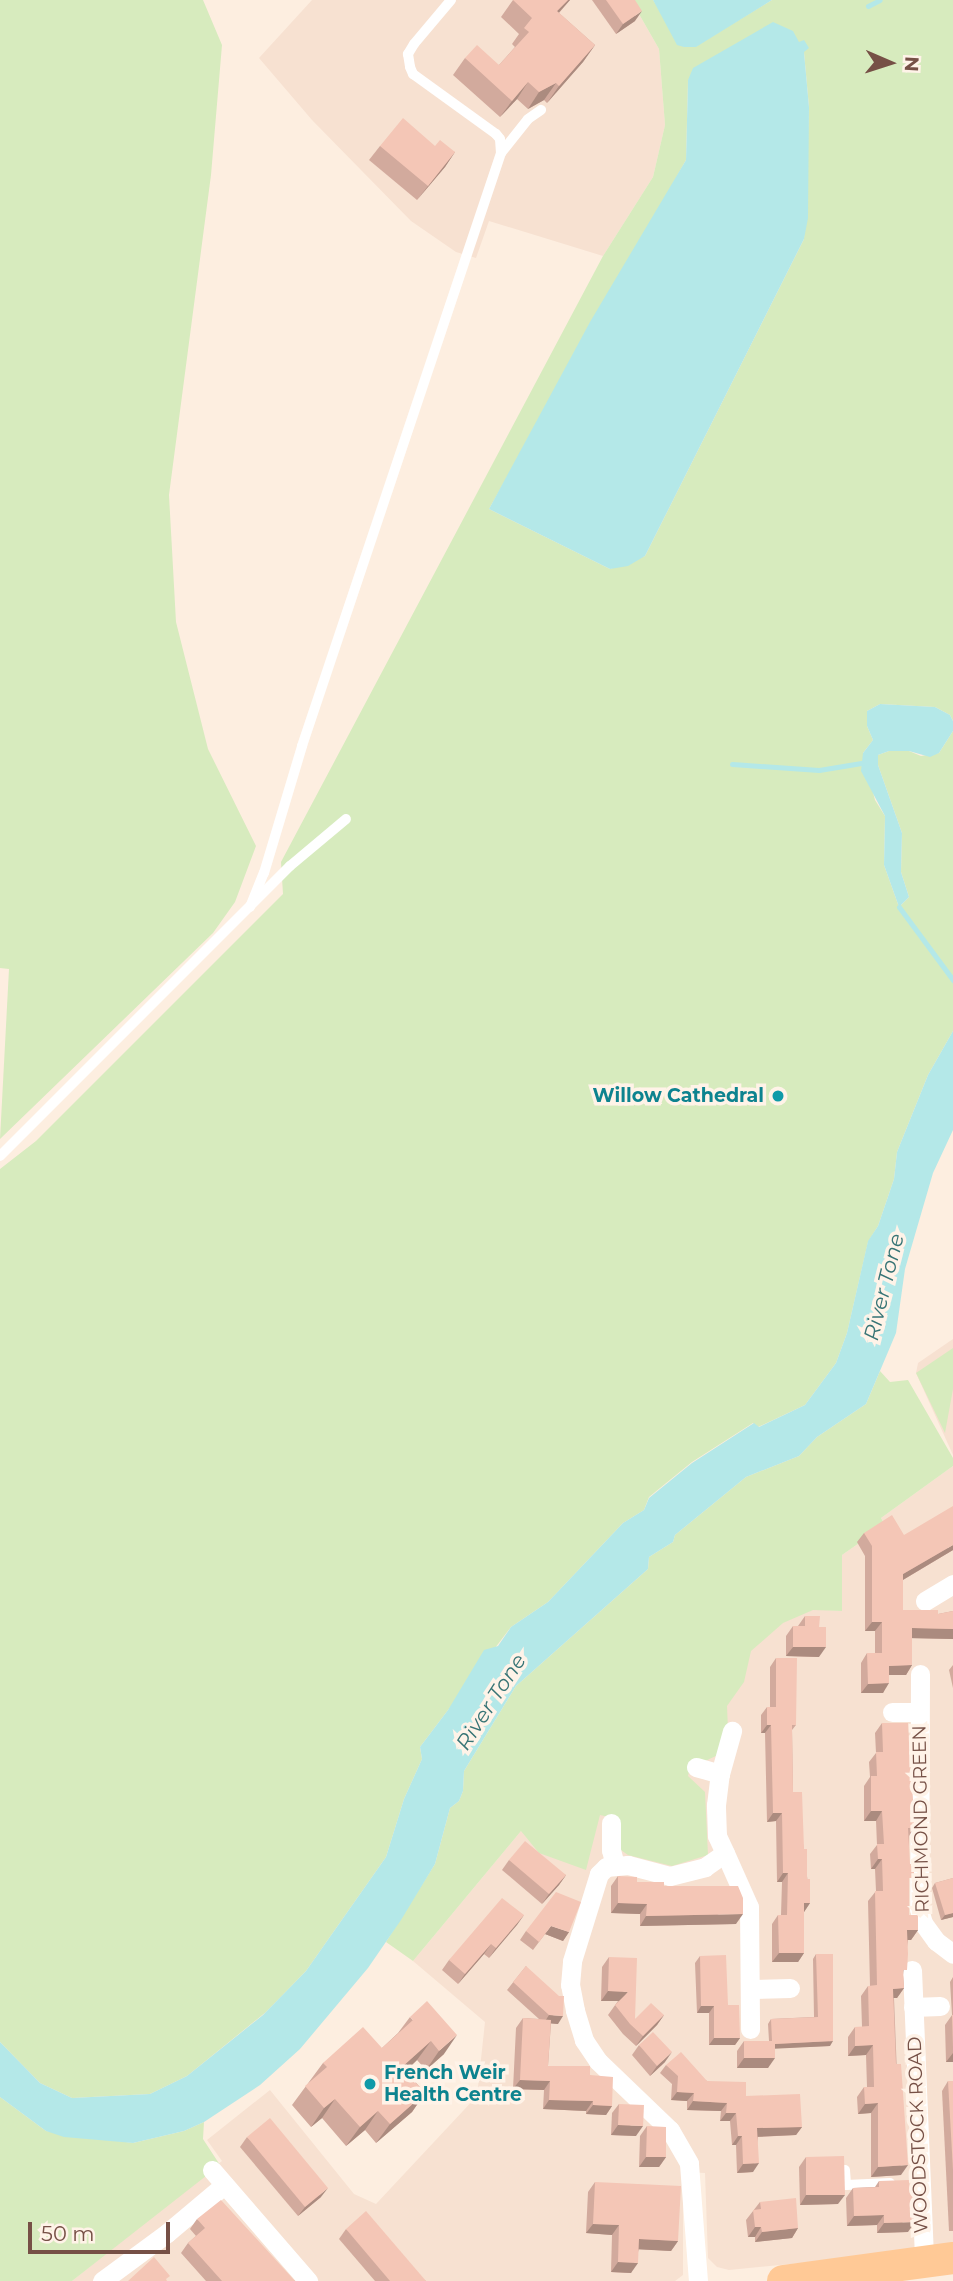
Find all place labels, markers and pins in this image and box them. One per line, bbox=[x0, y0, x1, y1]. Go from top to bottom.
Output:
place label: Willow Cathedral bbox=[593, 1085, 764, 1107]
marker: Willow Cathedral bbox=[770, 1088, 786, 1104]
place label: French Weir Health Centre bbox=[384, 2062, 522, 2106]
marker: French Weir Health Centre bbox=[362, 2076, 378, 2092]

